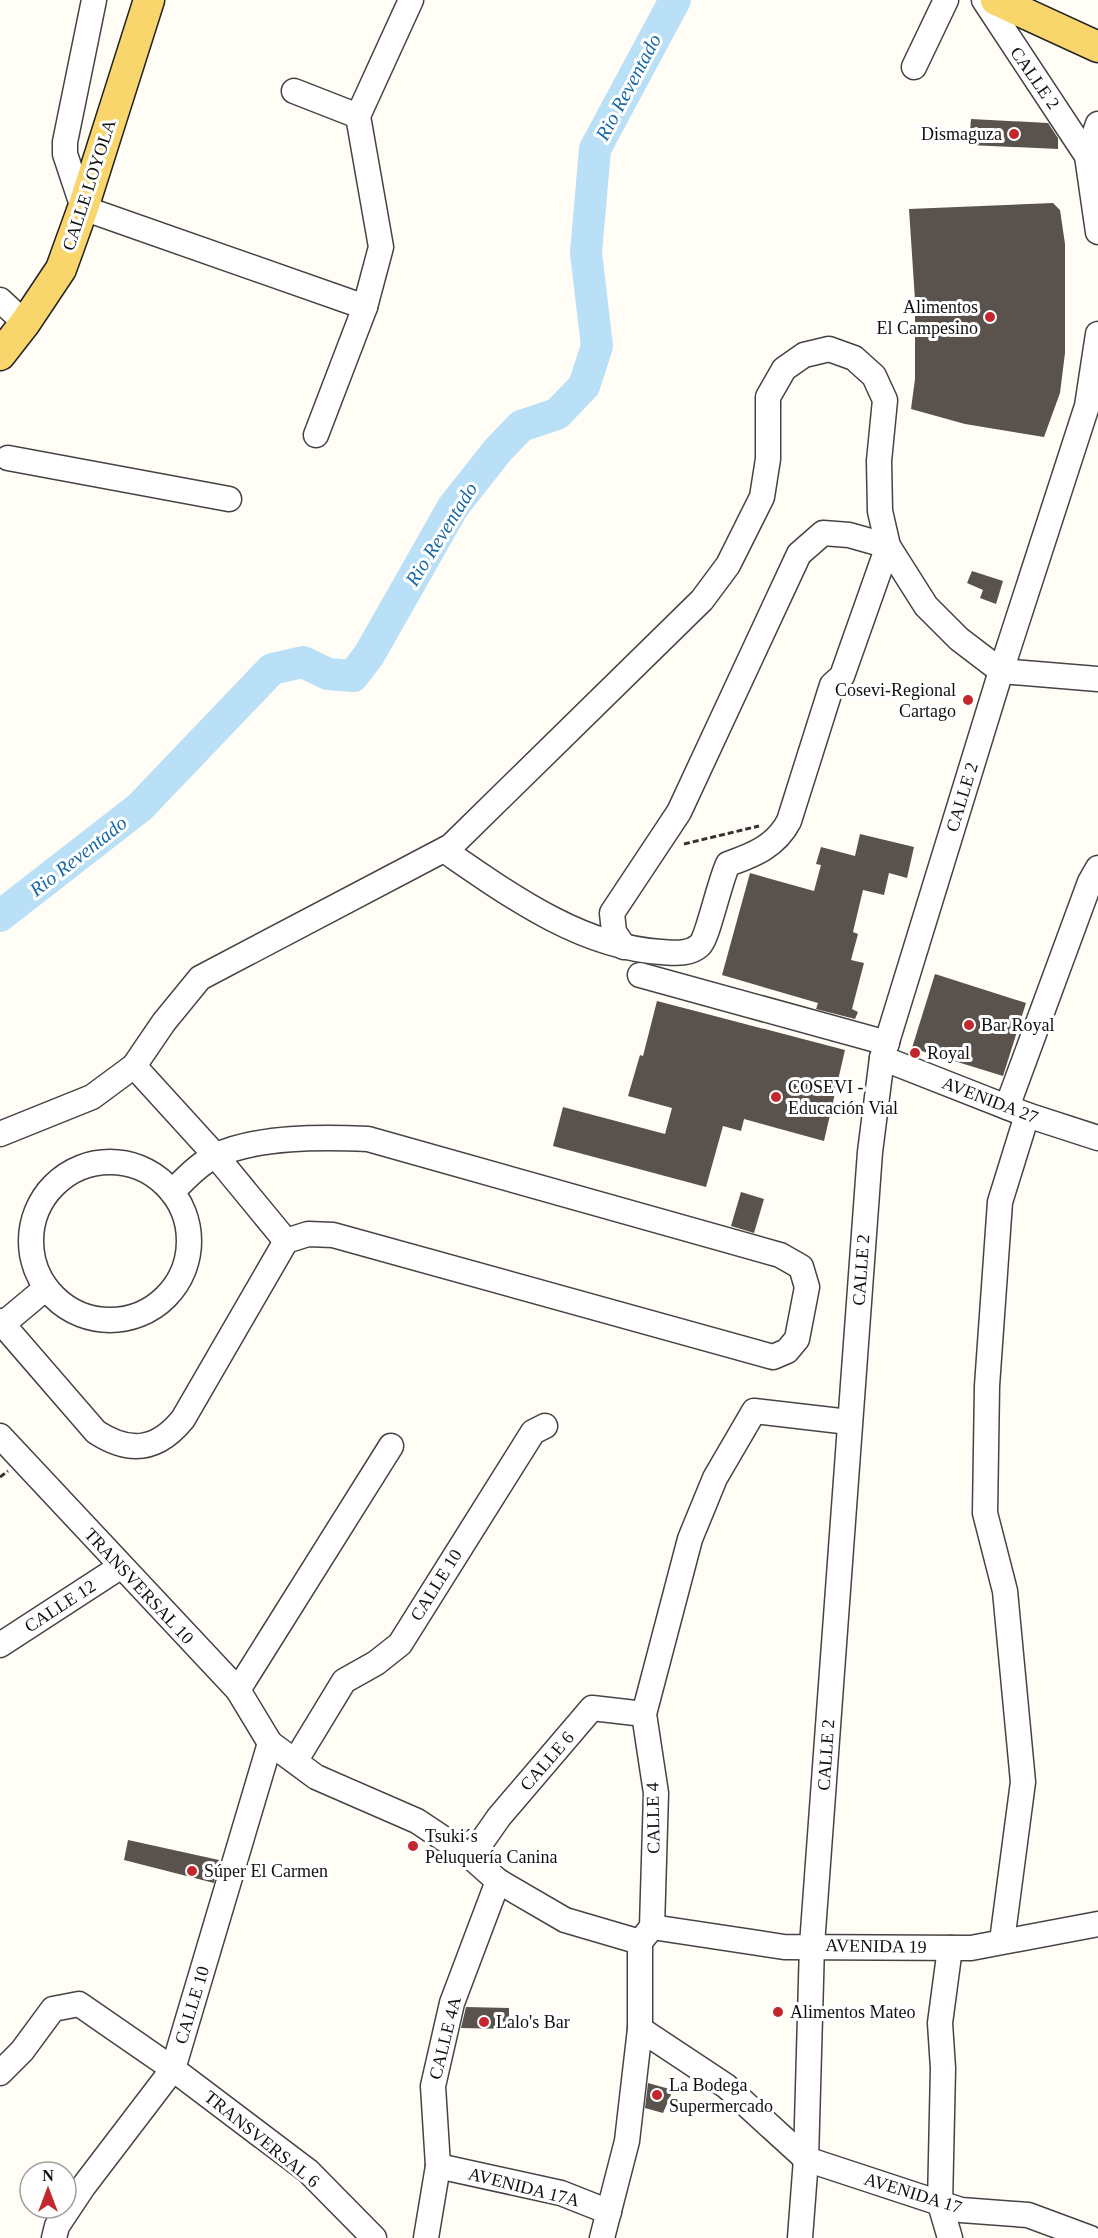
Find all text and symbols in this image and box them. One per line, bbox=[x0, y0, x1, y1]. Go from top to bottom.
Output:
water label: Rio Reventado bbox=[590, 30, 665, 145]
street label: CALLE 2 bbox=[1006, 43, 1064, 113]
street label: CALLE LOYOLA bbox=[58, 117, 120, 253]
place label: Dismaguza bbox=[921, 124, 1002, 144]
marker: Dismaguza bbox=[1007, 127, 1021, 141]
place label: Alimentos El Campesino bbox=[877, 297, 978, 338]
marker: Alimentos El Campesino bbox=[983, 310, 997, 324]
water label: Rio Reventado bbox=[400, 478, 481, 590]
place label: Cosevi-Regional Cartago bbox=[835, 680, 956, 721]
marker: Cosevi-Regional Cartago bbox=[961, 693, 975, 707]
street label: CALLE 2 bbox=[942, 760, 982, 834]
water label: Rio Reventado bbox=[24, 811, 131, 901]
place label: Bar Royal bbox=[981, 1015, 1055, 1035]
marker: Bar Royal bbox=[962, 1018, 976, 1032]
place label: Royal bbox=[927, 1043, 970, 1063]
marker: Royal bbox=[908, 1046, 922, 1060]
street label: AVENIDA 27 bbox=[939, 1073, 1041, 1127]
place label: COSEVI - Educación Vial bbox=[788, 1077, 898, 1118]
marker: COSEVI - Educación Vial bbox=[769, 1090, 783, 1104]
street label: CALLE 2 bbox=[849, 1234, 873, 1306]
street label: TRANSVERSAL 10 bbox=[80, 1524, 198, 1648]
street label: CALLE 10 bbox=[406, 1546, 466, 1624]
street label: CALLE 12 bbox=[21, 1576, 99, 1636]
street label: CALLE 2 bbox=[814, 1719, 838, 1791]
street label: CALLE 6 bbox=[516, 1727, 578, 1795]
street label: CALLE 4 bbox=[642, 1782, 664, 1854]
place label: Tsuki´s Peluquería Canina bbox=[425, 1826, 557, 1867]
marker: Tsuki´s Peluquería Canina bbox=[406, 1839, 420, 1853]
place label: Súper El Carmen bbox=[204, 1861, 328, 1881]
marker: Súper El Carmen bbox=[185, 1864, 199, 1878]
street label: AVENIDA 19 bbox=[825, 1935, 927, 1957]
street label: CALLE 10 bbox=[171, 1964, 213, 2046]
street label: CALLE 4A bbox=[425, 1995, 465, 2081]
place label: Alimentos Mateo bbox=[790, 2002, 915, 2022]
marker: Alimentos Mateo bbox=[771, 2005, 785, 2019]
place label: Lalo's Bar bbox=[496, 2012, 570, 2032]
marker: Lalo's Bar bbox=[477, 2015, 491, 2029]
place label: La Bodega Supermercado bbox=[669, 2075, 773, 2116]
street label: TRANSVERSAL 6 bbox=[201, 2087, 323, 2191]
marker: La Bodega Supermercado bbox=[650, 2088, 664, 2102]
north arrow bbox=[18, 2160, 78, 2220]
street label: AVENIDA 17A bbox=[466, 2163, 582, 2211]
text: N bbox=[42, 2167, 54, 2184]
street label: AVENIDA 17 bbox=[862, 2169, 964, 2217]

